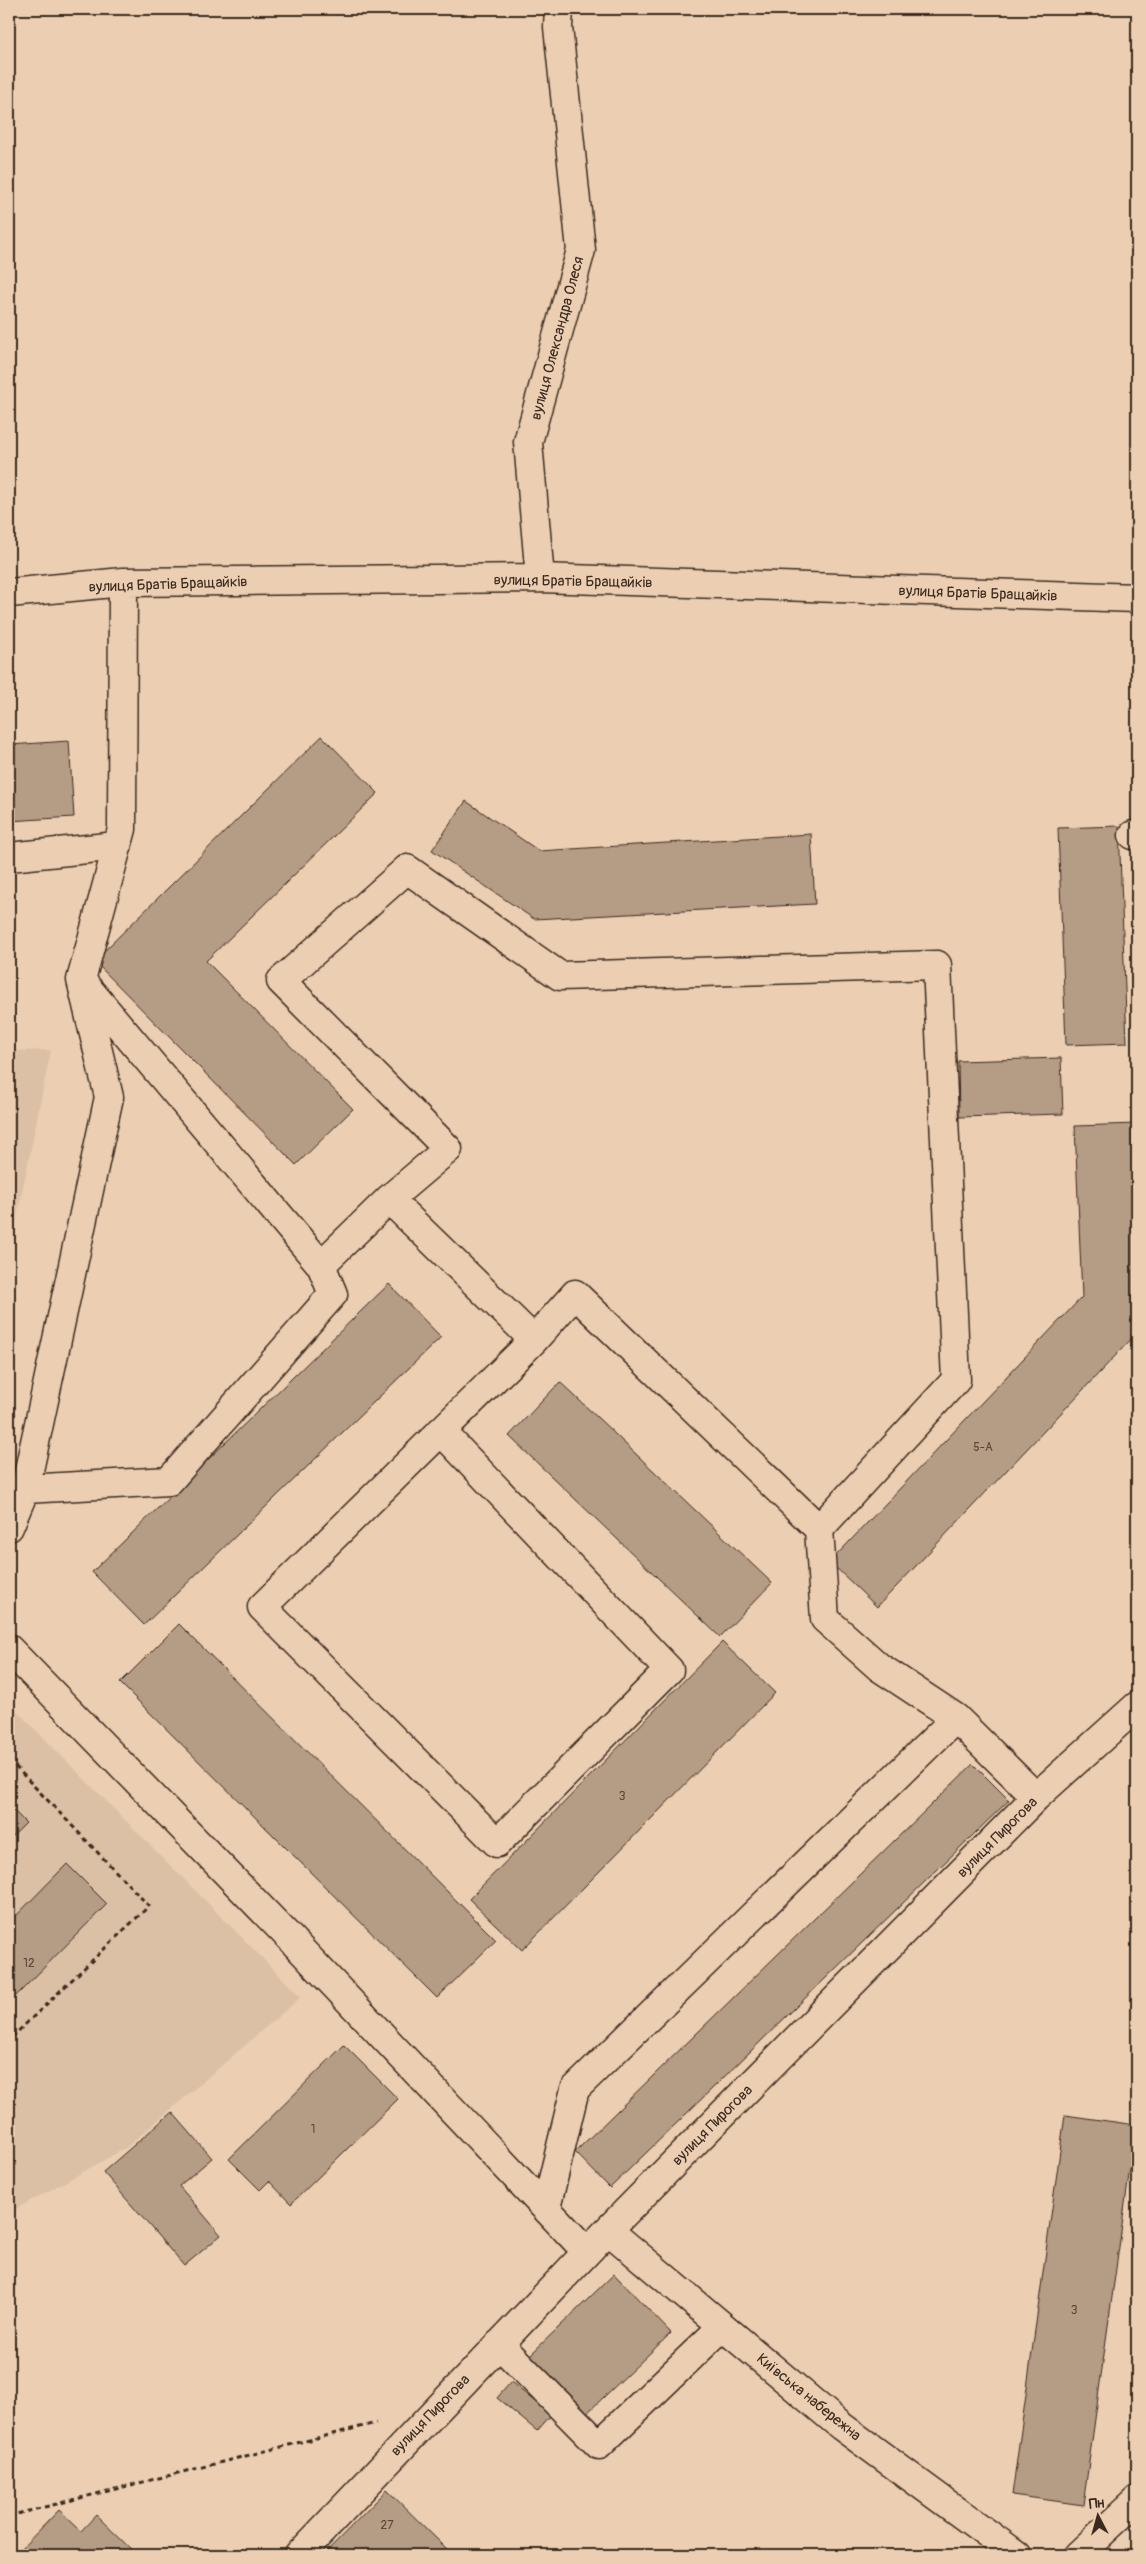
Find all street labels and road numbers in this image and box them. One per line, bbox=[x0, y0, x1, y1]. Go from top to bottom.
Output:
street label: вулиця Олександра Олеся bbox=[527, 254, 588, 422]
street label: вулиця Братів Бращайків bbox=[493, 571, 653, 592]
street label: вулиця Братів Бращайків bbox=[88, 572, 248, 597]
street label: вулиця Братів Бращайків bbox=[898, 581, 1058, 606]
street label: вулиця Пирогова bbox=[953, 1793, 1042, 1882]
street label: вулиця Пирогова bbox=[668, 2081, 757, 2170]
street label: Київська набережна bbox=[753, 2349, 865, 2445]
street label: вулиця Пирогова bbox=[387, 2370, 474, 2460]

